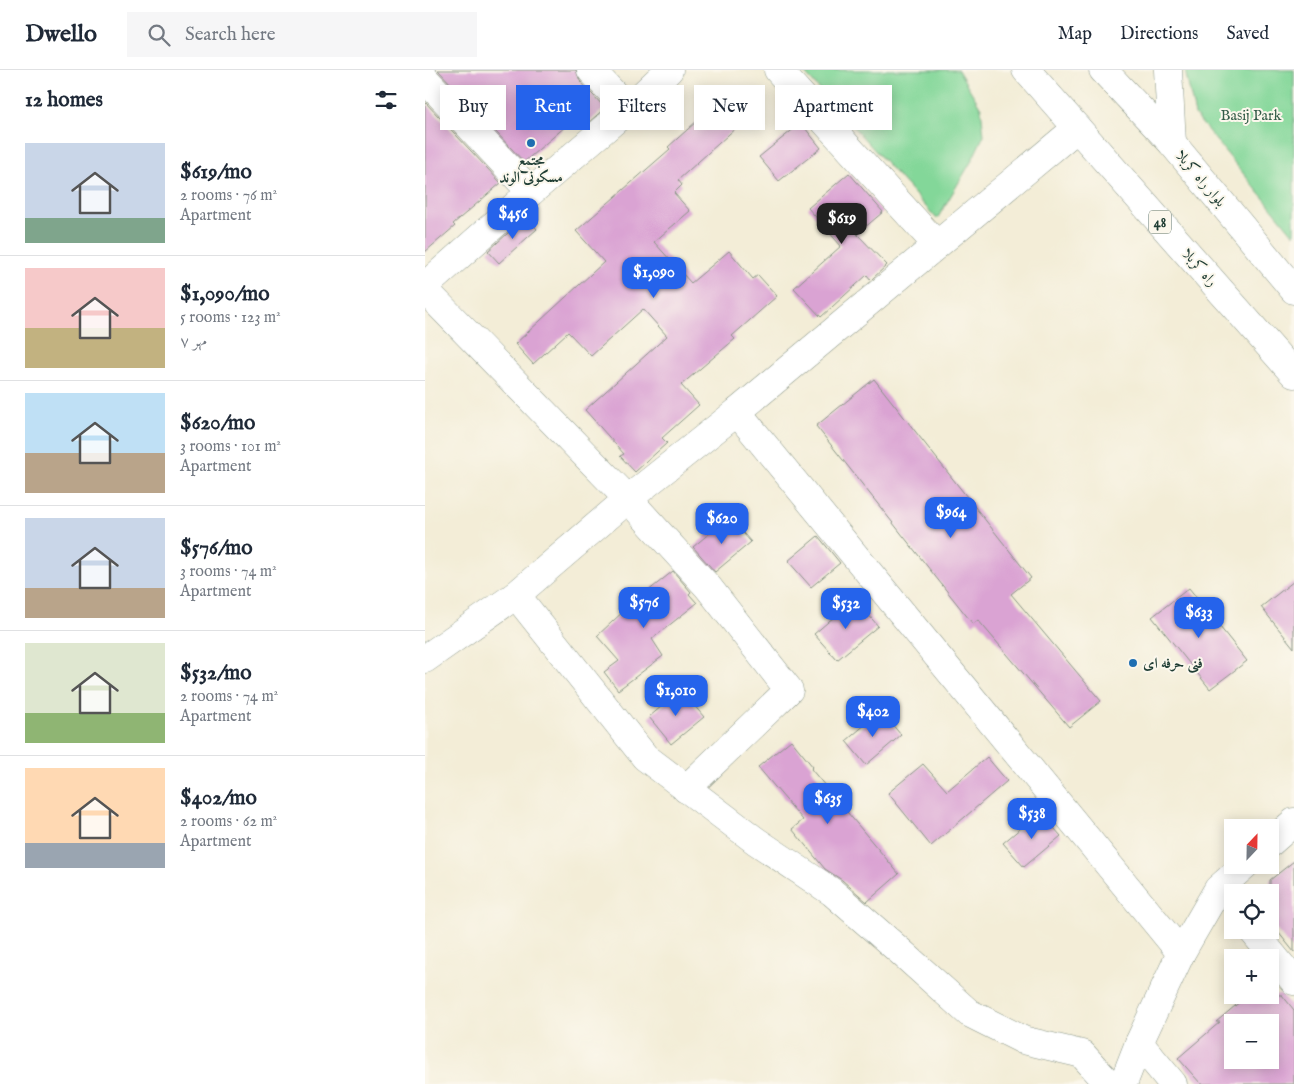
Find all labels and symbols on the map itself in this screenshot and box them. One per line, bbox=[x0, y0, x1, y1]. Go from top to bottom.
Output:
park label: Basij Park bbox=[1220, 106, 1282, 125]
marker: مجتمع مسکونی الوند bbox=[525, 137, 537, 149]
street label: بلوار راه کربلا bbox=[1171, 146, 1230, 211]
place label: مجتمع مسکونی الوند bbox=[499, 151, 563, 187]
pin: $456 bbox=[483, 198, 543, 240]
pin: $619 bbox=[812, 202, 872, 245]
road number: 48 bbox=[1149, 210, 1171, 233]
street label: راه کربلا bbox=[1178, 244, 1222, 291]
pin: $1,090 bbox=[613, 256, 695, 299]
pin: $964 bbox=[921, 496, 981, 539]
pin: $620 bbox=[692, 502, 752, 545]
pin: $576 bbox=[614, 586, 674, 629]
pin: $532 bbox=[816, 588, 876, 630]
pin: $633 bbox=[1169, 596, 1229, 639]
place label: فنی حرفه ای bbox=[1143, 654, 1203, 674]
marker: فنی حرفه ای bbox=[1127, 657, 1139, 669]
pin: $1,010 bbox=[635, 674, 717, 717]
pin: $402 bbox=[843, 696, 903, 738]
pin: $635 bbox=[798, 782, 858, 825]
pin: $538 bbox=[1002, 798, 1062, 840]
north arrow bbox=[1224, 819, 1279, 874]

